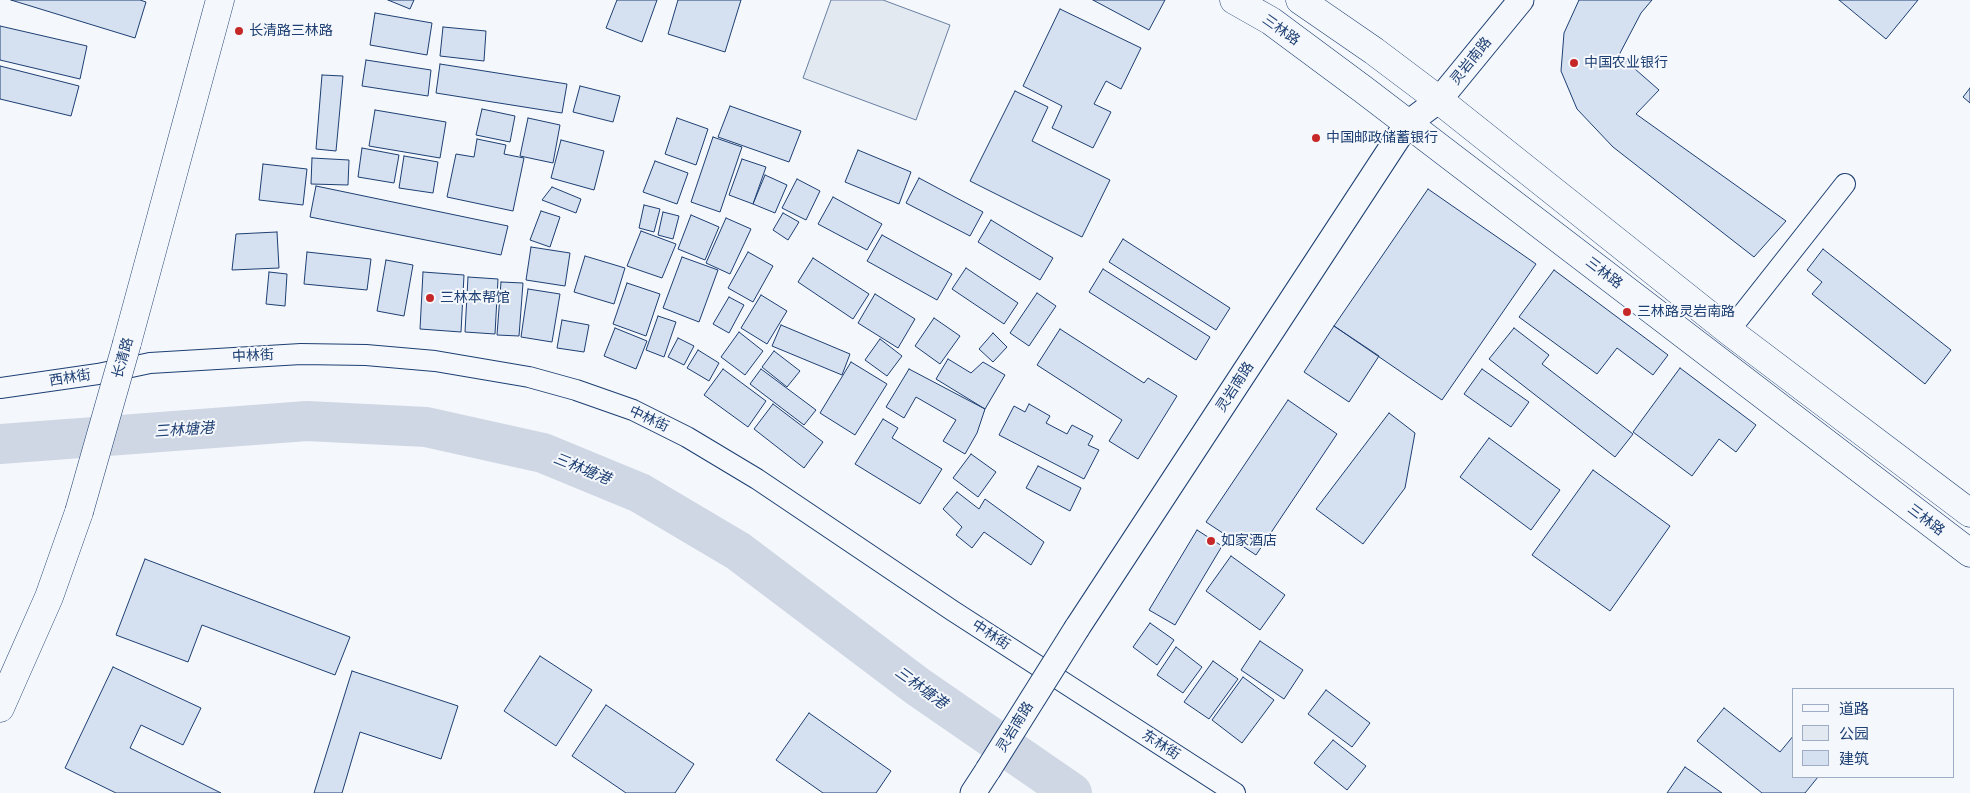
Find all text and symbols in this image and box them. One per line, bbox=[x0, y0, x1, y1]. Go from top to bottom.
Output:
street label: 三林路 bbox=[1259, 11, 1303, 49]
place label: 长清路三林路 bbox=[249, 23, 333, 39]
marker: 长清路三林路 bbox=[233, 25, 245, 37]
street label: 灵岩南路 bbox=[1447, 34, 1495, 88]
place label: 中国农业银行 bbox=[1584, 55, 1668, 71]
marker: 中国农业银行 bbox=[1568, 57, 1580, 69]
place label: 中国邮政储蓄银行 bbox=[1326, 130, 1438, 146]
marker: 中国邮政储蓄银行 bbox=[1310, 132, 1322, 144]
street label: 三林路 bbox=[1582, 254, 1626, 292]
place label: 三林本帮馆 bbox=[440, 290, 510, 306]
marker: 三林本帮馆 bbox=[424, 292, 436, 304]
place label: 三林路灵岩南路 bbox=[1637, 304, 1735, 320]
marker: 三林路灵岩南路 bbox=[1621, 306, 1633, 318]
street label: 长清路 bbox=[109, 335, 137, 381]
street label: 中林街 bbox=[232, 347, 274, 365]
street label: 灵岩南路 bbox=[1213, 359, 1257, 415]
street label: 西林街 bbox=[48, 366, 92, 390]
street label: 中林街 bbox=[626, 403, 672, 435]
water label: 三林塘港 bbox=[153, 419, 215, 441]
water label: 三林塘港 bbox=[551, 449, 613, 489]
street label: 三林路 bbox=[1904, 501, 1948, 539]
place label: 如家酒店 bbox=[1221, 533, 1277, 549]
marker: 如家酒店 bbox=[1205, 535, 1217, 547]
street label: 中林街 bbox=[969, 617, 1013, 653]
water label: 三林塘港 bbox=[891, 663, 951, 713]
legend bbox=[1792, 688, 1955, 778]
street label: 灵岩南路 bbox=[993, 699, 1037, 755]
text: 道路 bbox=[1839, 699, 1869, 718]
text: 公园 bbox=[1839, 724, 1869, 743]
street label: 东林街 bbox=[1139, 727, 1183, 763]
text: 建筑 bbox=[1839, 749, 1869, 768]

